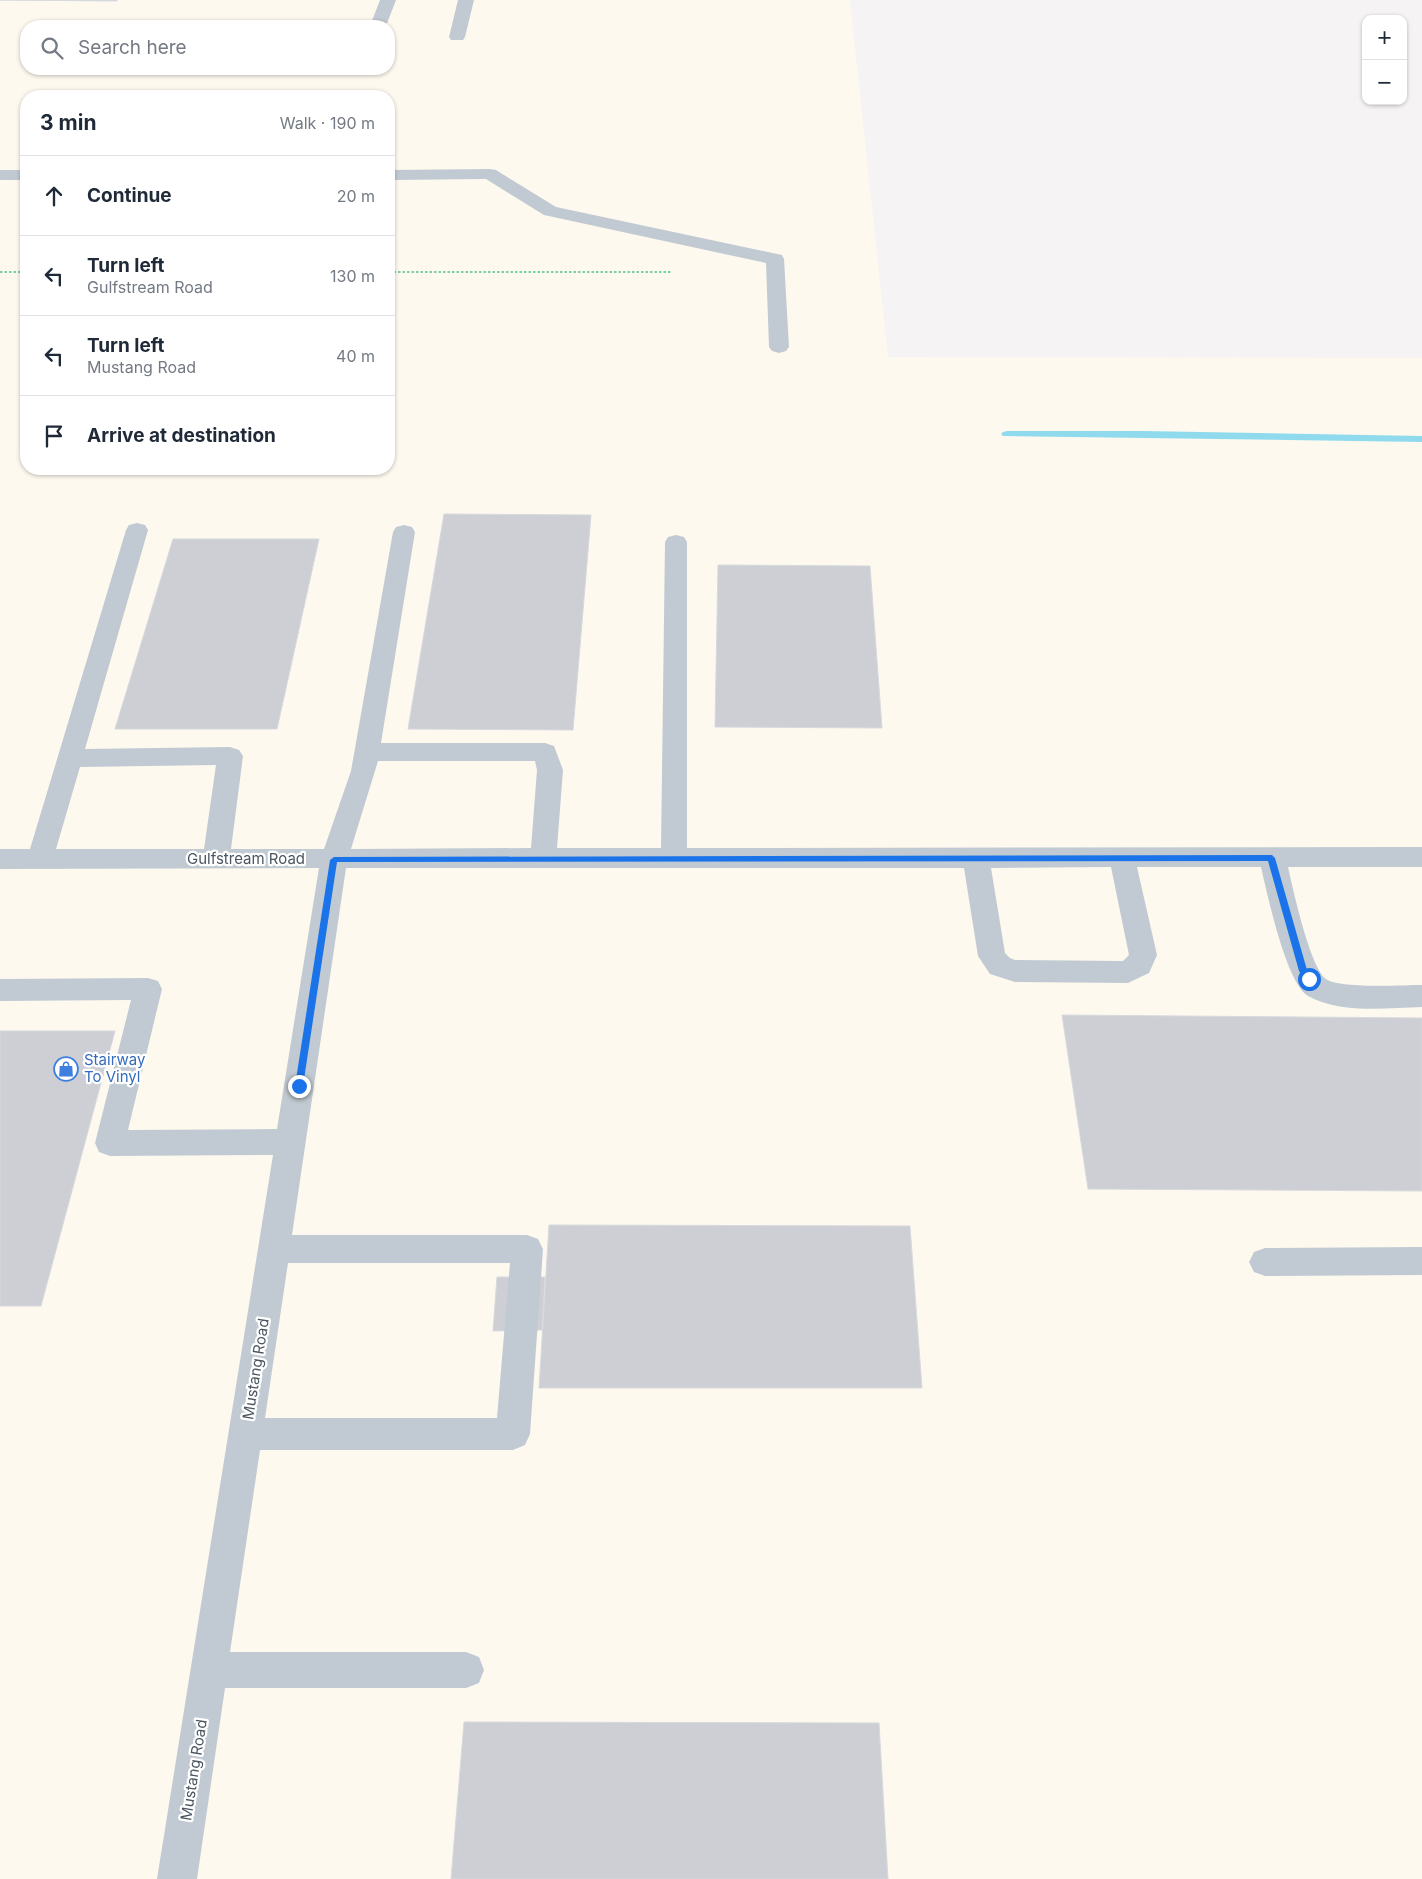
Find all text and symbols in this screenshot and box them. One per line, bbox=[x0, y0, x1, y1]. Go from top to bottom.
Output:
map controls bbox=[1362, 15, 1407, 105]
button: + bbox=[1362, 15, 1407, 60]
search box bbox=[20, 20, 395, 75]
icon: search bbox=[38, 34, 66, 62]
text: Search here bbox=[78, 36, 187, 59]
button: − bbox=[1362, 60, 1407, 105]
text: 3 min bbox=[40, 110, 96, 135]
text: Walk · 190 m bbox=[280, 113, 375, 133]
icon: ahead bbox=[40, 182, 68, 210]
text: Continue bbox=[87, 184, 172, 207]
text: 20 m bbox=[337, 186, 375, 206]
text: Turn left bbox=[87, 254, 165, 277]
icon: left bbox=[40, 262, 68, 290]
text: 130 m bbox=[330, 266, 375, 286]
text: Gulfstream Road bbox=[87, 277, 213, 297]
text: Turn left bbox=[87, 334, 165, 357]
icon: left bbox=[40, 342, 68, 370]
text: 40 m bbox=[336, 346, 375, 366]
text: Mustang Road bbox=[87, 357, 196, 377]
icon: arrive bbox=[40, 422, 68, 450]
text: Arrive at destination bbox=[87, 424, 276, 447]
street label: Gulfstream Road bbox=[187, 849, 305, 868]
route start bbox=[1298, 968, 1321, 991]
place label: Stairway To Vinyl bbox=[84, 1050, 146, 1086]
shop icon: Stairway To Vinyl bbox=[53, 1056, 79, 1082]
route end bbox=[288, 1075, 311, 1098]
street label: Mustang Road bbox=[238, 1317, 273, 1421]
street label: Mustang Road bbox=[176, 1718, 211, 1822]

